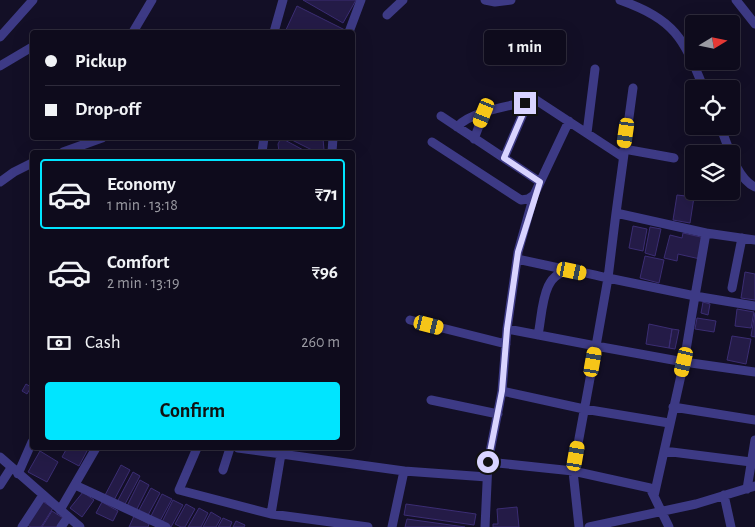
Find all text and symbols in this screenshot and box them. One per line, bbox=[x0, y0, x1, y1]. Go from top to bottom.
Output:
north arrow bbox=[685, 15, 740, 70]
map controls bbox=[685, 15, 740, 200]
callout: 1 min bbox=[484, 31, 566, 66]
text: 1 min bbox=[508, 39, 542, 55]
text: Pickup bbox=[75, 52, 127, 71]
button: locate bbox=[685, 80, 740, 135]
route end bbox=[514, 92, 536, 114]
car bbox=[471, 96, 496, 130]
text: Drop-off bbox=[75, 100, 140, 119]
car bbox=[616, 117, 635, 149]
button: layers bbox=[685, 145, 740, 200]
icon: car bbox=[47, 172, 92, 217]
text: Economy bbox=[107, 175, 176, 194]
text: ₹71 bbox=[315, 185, 338, 204]
text: 1 min · 13:18 bbox=[107, 197, 178, 213]
icon: car bbox=[47, 250, 92, 295]
text: Comfort bbox=[107, 253, 169, 272]
car bbox=[555, 261, 588, 281]
text: ₹96 bbox=[312, 263, 338, 282]
text: 2 min · 13:19 bbox=[107, 275, 180, 291]
car bbox=[412, 314, 445, 336]
icon: cash bbox=[45, 329, 73, 357]
text: Cash bbox=[85, 333, 121, 352]
text: 260 m bbox=[301, 334, 340, 350]
car bbox=[583, 346, 602, 378]
car bbox=[673, 346, 694, 378]
button: Confirm bbox=[45, 382, 340, 440]
car bbox=[566, 440, 585, 472]
route start bbox=[477, 451, 499, 473]

